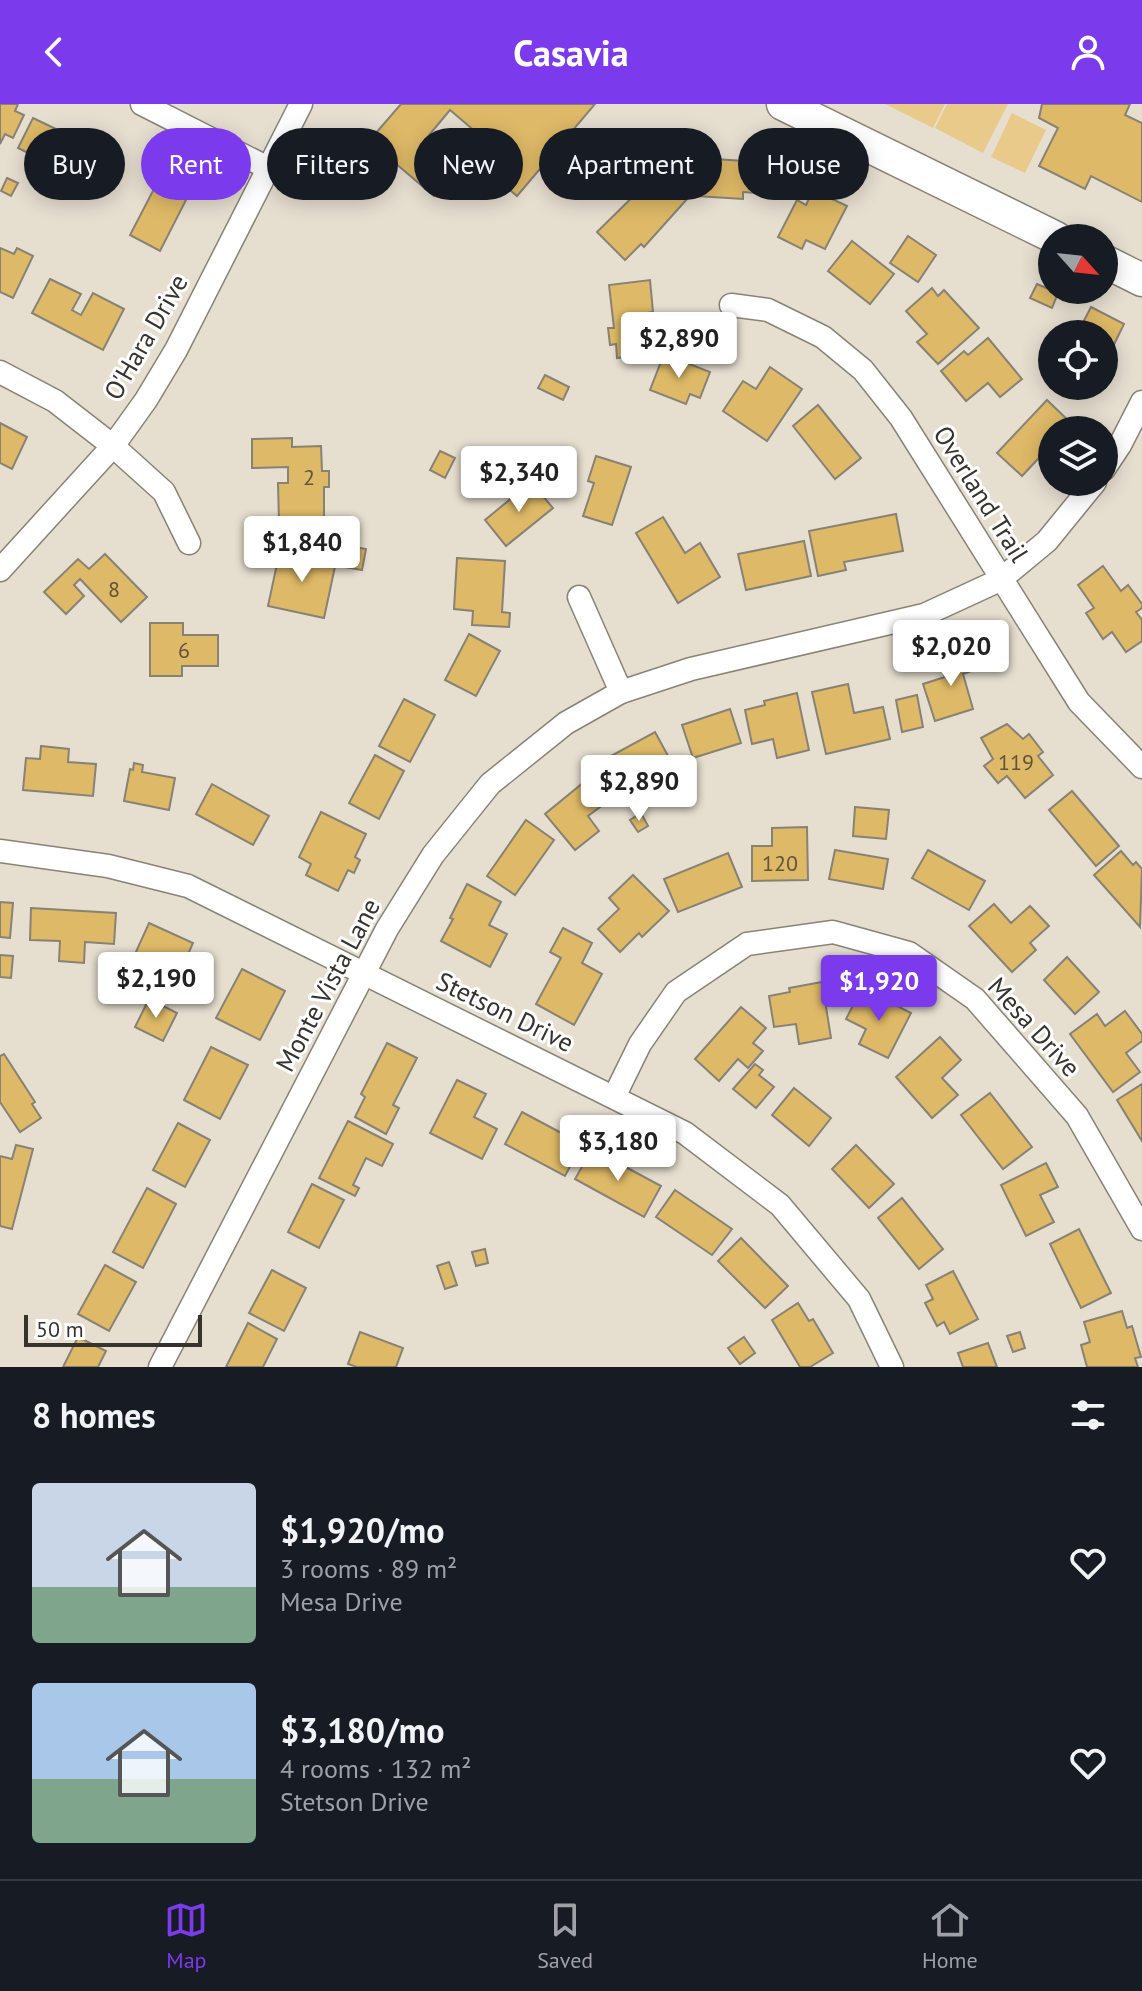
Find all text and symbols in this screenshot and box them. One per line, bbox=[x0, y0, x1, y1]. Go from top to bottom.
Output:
text: Casavia bbox=[513, 29, 629, 76]
icon: back bbox=[32, 30, 76, 74]
icon: person bbox=[1066, 30, 1110, 74]
chip: Buy bbox=[24, 128, 125, 200]
chip: Rent bbox=[141, 128, 251, 200]
chip: Filters bbox=[267, 128, 398, 200]
chip: New bbox=[414, 128, 523, 200]
chip: Apartment bbox=[539, 128, 722, 200]
chip: House bbox=[738, 128, 869, 200]
north arrow bbox=[1038, 224, 1118, 304]
map controls bbox=[1038, 224, 1118, 496]
street label: O'Hara Drive bbox=[96, 268, 195, 406]
pin: $2,890 bbox=[614, 312, 744, 380]
button: locate bbox=[1038, 320, 1118, 400]
text: $2,890 bbox=[639, 321, 719, 354]
button: layers bbox=[1038, 416, 1118, 496]
street label: Overland Trail bbox=[926, 419, 1037, 568]
pin: $2,340 bbox=[454, 446, 584, 514]
text: $2,340 bbox=[479, 455, 559, 488]
house number: 2 bbox=[303, 463, 315, 491]
pin: $1,840 bbox=[237, 516, 367, 584]
text: $1,840 bbox=[262, 525, 342, 558]
house number: 8 bbox=[108, 575, 120, 603]
pin: $2,020 bbox=[886, 620, 1016, 688]
text: $2,020 bbox=[911, 629, 991, 662]
house number: 6 bbox=[178, 636, 190, 664]
house number: 119 bbox=[998, 748, 1034, 776]
pin: $2,890 bbox=[574, 755, 704, 823]
text: $2,890 bbox=[599, 764, 679, 797]
house number: 120 bbox=[762, 849, 798, 877]
street label: Monte Vista Lane bbox=[268, 893, 387, 1077]
pin: $2,190 bbox=[91, 952, 221, 1020]
pin: $1,920 bbox=[814, 955, 944, 1023]
text: $2,190 bbox=[116, 961, 196, 994]
street label: Stetson Drive bbox=[431, 964, 579, 1059]
text: $1,920 bbox=[839, 964, 919, 997]
street label: Mesa Drive bbox=[981, 970, 1088, 1083]
pin: $3,180 bbox=[553, 1115, 683, 1183]
text: $3,180 bbox=[578, 1124, 658, 1157]
scale bar bbox=[24, 1311, 202, 1347]
text: 50 m bbox=[36, 1315, 84, 1343]
text: 8 homes bbox=[32, 1393, 156, 1437]
icon: filters bbox=[1066, 1393, 1110, 1437]
text: $1,920/mo bbox=[280, 1508, 444, 1552]
icon: home bbox=[96, 1515, 192, 1611]
icon: heart bbox=[1066, 1541, 1110, 1585]
text: 3 rooms · 89 m² bbox=[280, 1552, 457, 1585]
text: Mesa Drive bbox=[280, 1585, 403, 1618]
text: $3,180/mo bbox=[280, 1708, 444, 1752]
icon: home bbox=[96, 1715, 192, 1811]
icon: heart bbox=[1066, 1741, 1110, 1785]
text: 4 rooms · 132 m² bbox=[280, 1752, 472, 1785]
text: Stetson Drive bbox=[280, 1785, 429, 1818]
tab: Map bbox=[164, 1898, 208, 1974]
tab: Saved bbox=[537, 1898, 593, 1974]
tab: Home bbox=[922, 1898, 978, 1974]

